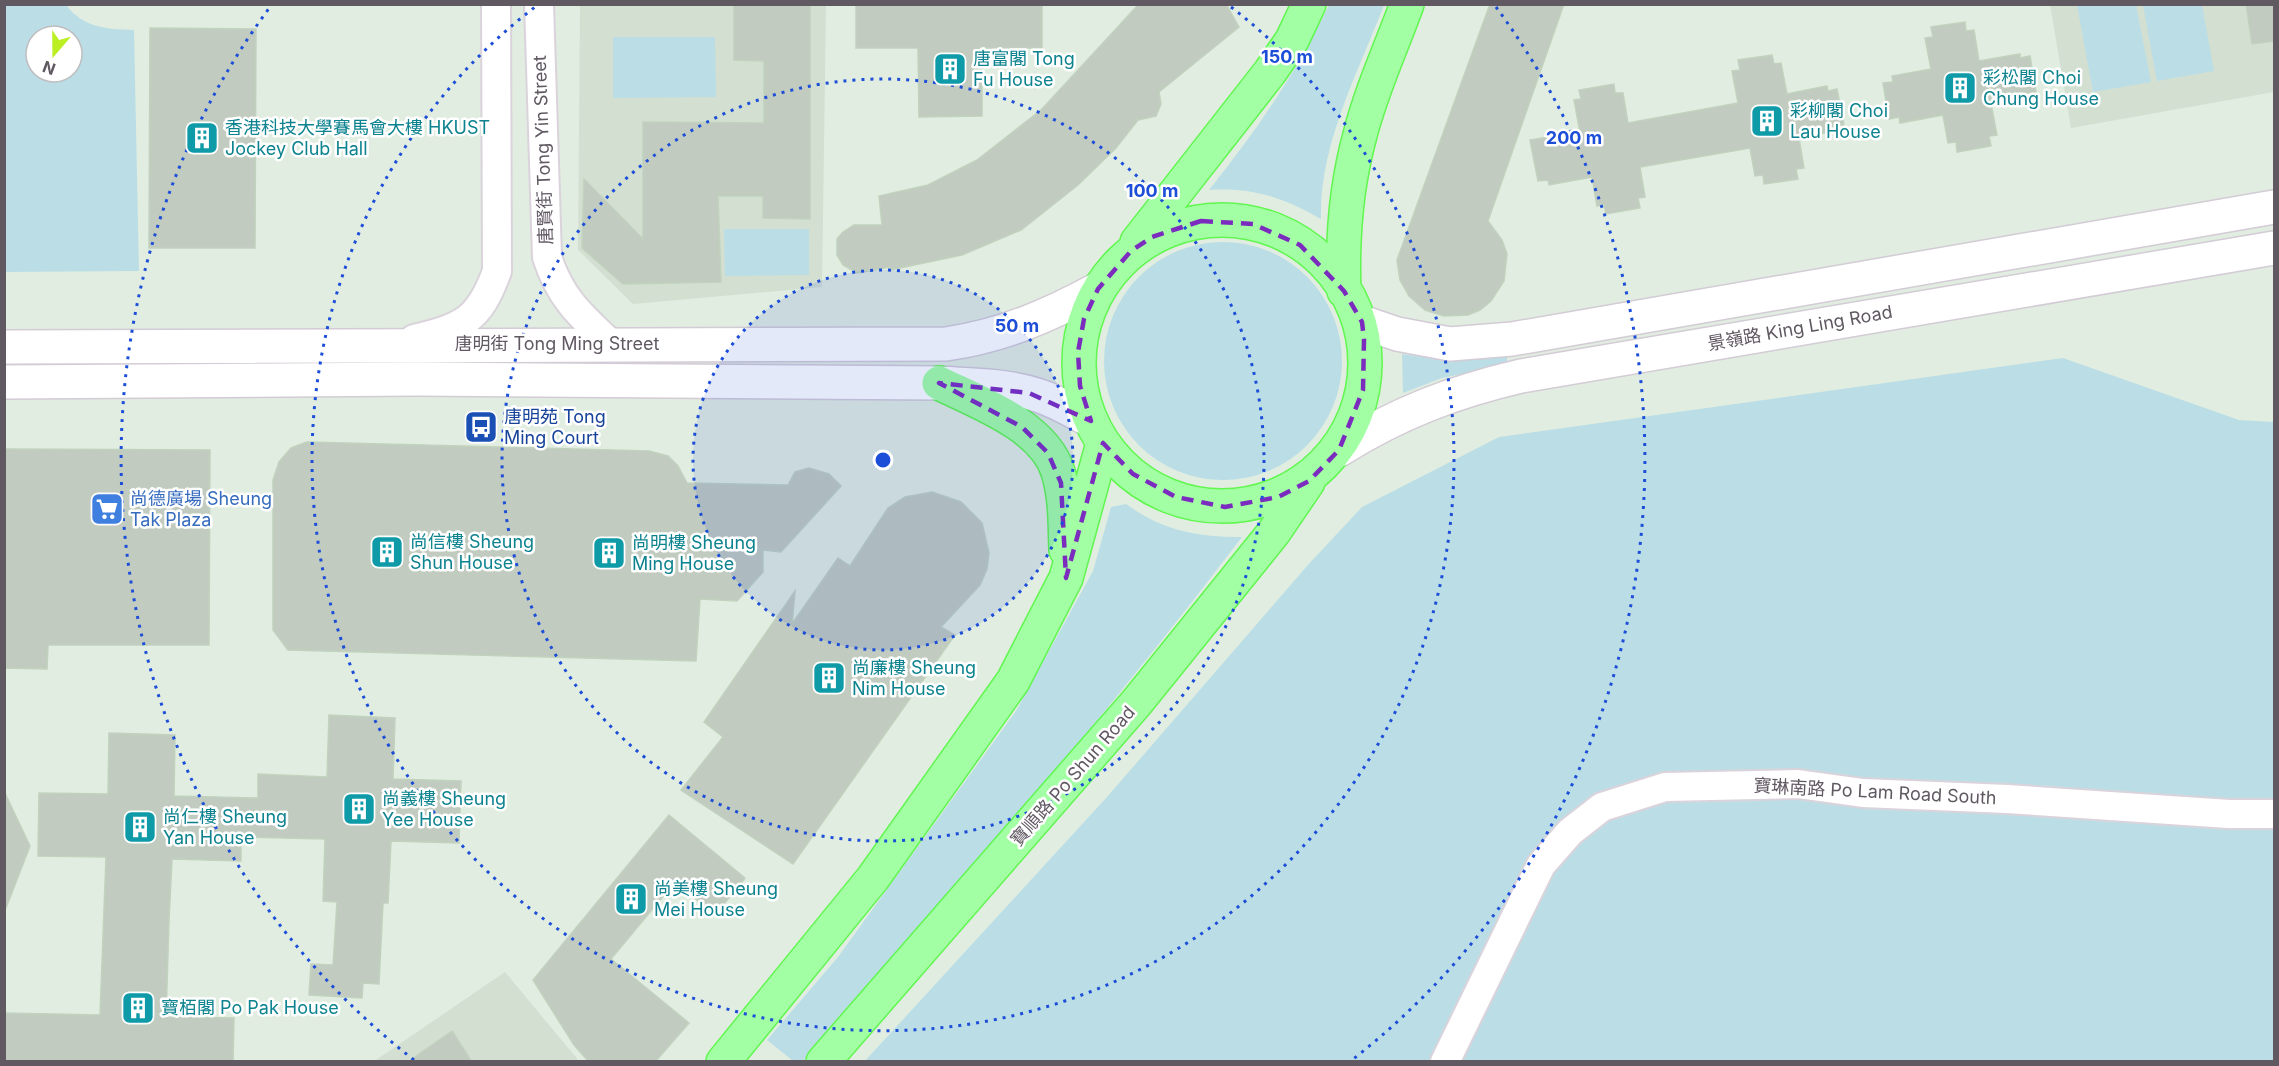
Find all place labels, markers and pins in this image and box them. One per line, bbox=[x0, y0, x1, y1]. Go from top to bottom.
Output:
place label: 唐富閣 Tong Fu House bbox=[973, 48, 1075, 90]
building icon: 唐富閣 Tong Fu House bbox=[932, 51, 968, 87]
place label: 彩松閣 Choi Chung House bbox=[1983, 67, 2099, 109]
building icon: 彩松閣 Choi Chung House bbox=[1942, 70, 1978, 106]
place label: 彩柳閣 Choi Lau House bbox=[1790, 100, 1888, 142]
building icon: 彩柳閣 Choi Lau House bbox=[1749, 103, 1785, 139]
place label: 香港科技大學賽馬會大樓 HKUST Jockey Club Hall bbox=[225, 117, 490, 159]
building icon: 香港科技大學賽馬會大樓 HKUST Jockey Club Hall bbox=[184, 120, 220, 156]
place label: 唐明苑 Tong Ming Court bbox=[504, 406, 606, 448]
bus stop icon: 唐明苑 Tong Ming Court bbox=[463, 409, 499, 445]
centre of rings bbox=[873, 450, 893, 470]
place label: 尚德廣場 Sheung Tak Plaza bbox=[130, 488, 272, 530]
supermarket icon: 尚德廣場 Sheung Tak Plaza bbox=[89, 491, 125, 527]
place label: 尚信樓 Sheung Shun House bbox=[410, 531, 534, 573]
place label: 尚明樓 Sheung Ming House bbox=[632, 532, 756, 574]
building icon: 尚信樓 Sheung Shun House bbox=[369, 534, 405, 570]
building icon: 尚明樓 Sheung Ming House bbox=[591, 535, 627, 571]
place label: 尚廉樓 Sheung Nim House bbox=[852, 657, 976, 699]
building icon: 尚廉樓 Sheung Nim House bbox=[811, 660, 847, 696]
place label: 尚義樓 Sheung Yee House bbox=[382, 788, 506, 830]
building icon: 尚義樓 Sheung Yee House bbox=[341, 791, 377, 827]
place label: 尚仁樓 Sheung Yan House bbox=[163, 806, 287, 848]
building icon: 尚仁樓 Sheung Yan House bbox=[122, 809, 158, 845]
place label: 尚美樓 Sheung Mei House bbox=[654, 878, 778, 920]
building icon: 尚美樓 Sheung Mei House bbox=[613, 881, 649, 917]
building icon: 寶栢閣 Po Pak House bbox=[120, 990, 156, 1026]
place label: 寶栢閣 Po Pak House bbox=[161, 997, 339, 1018]

